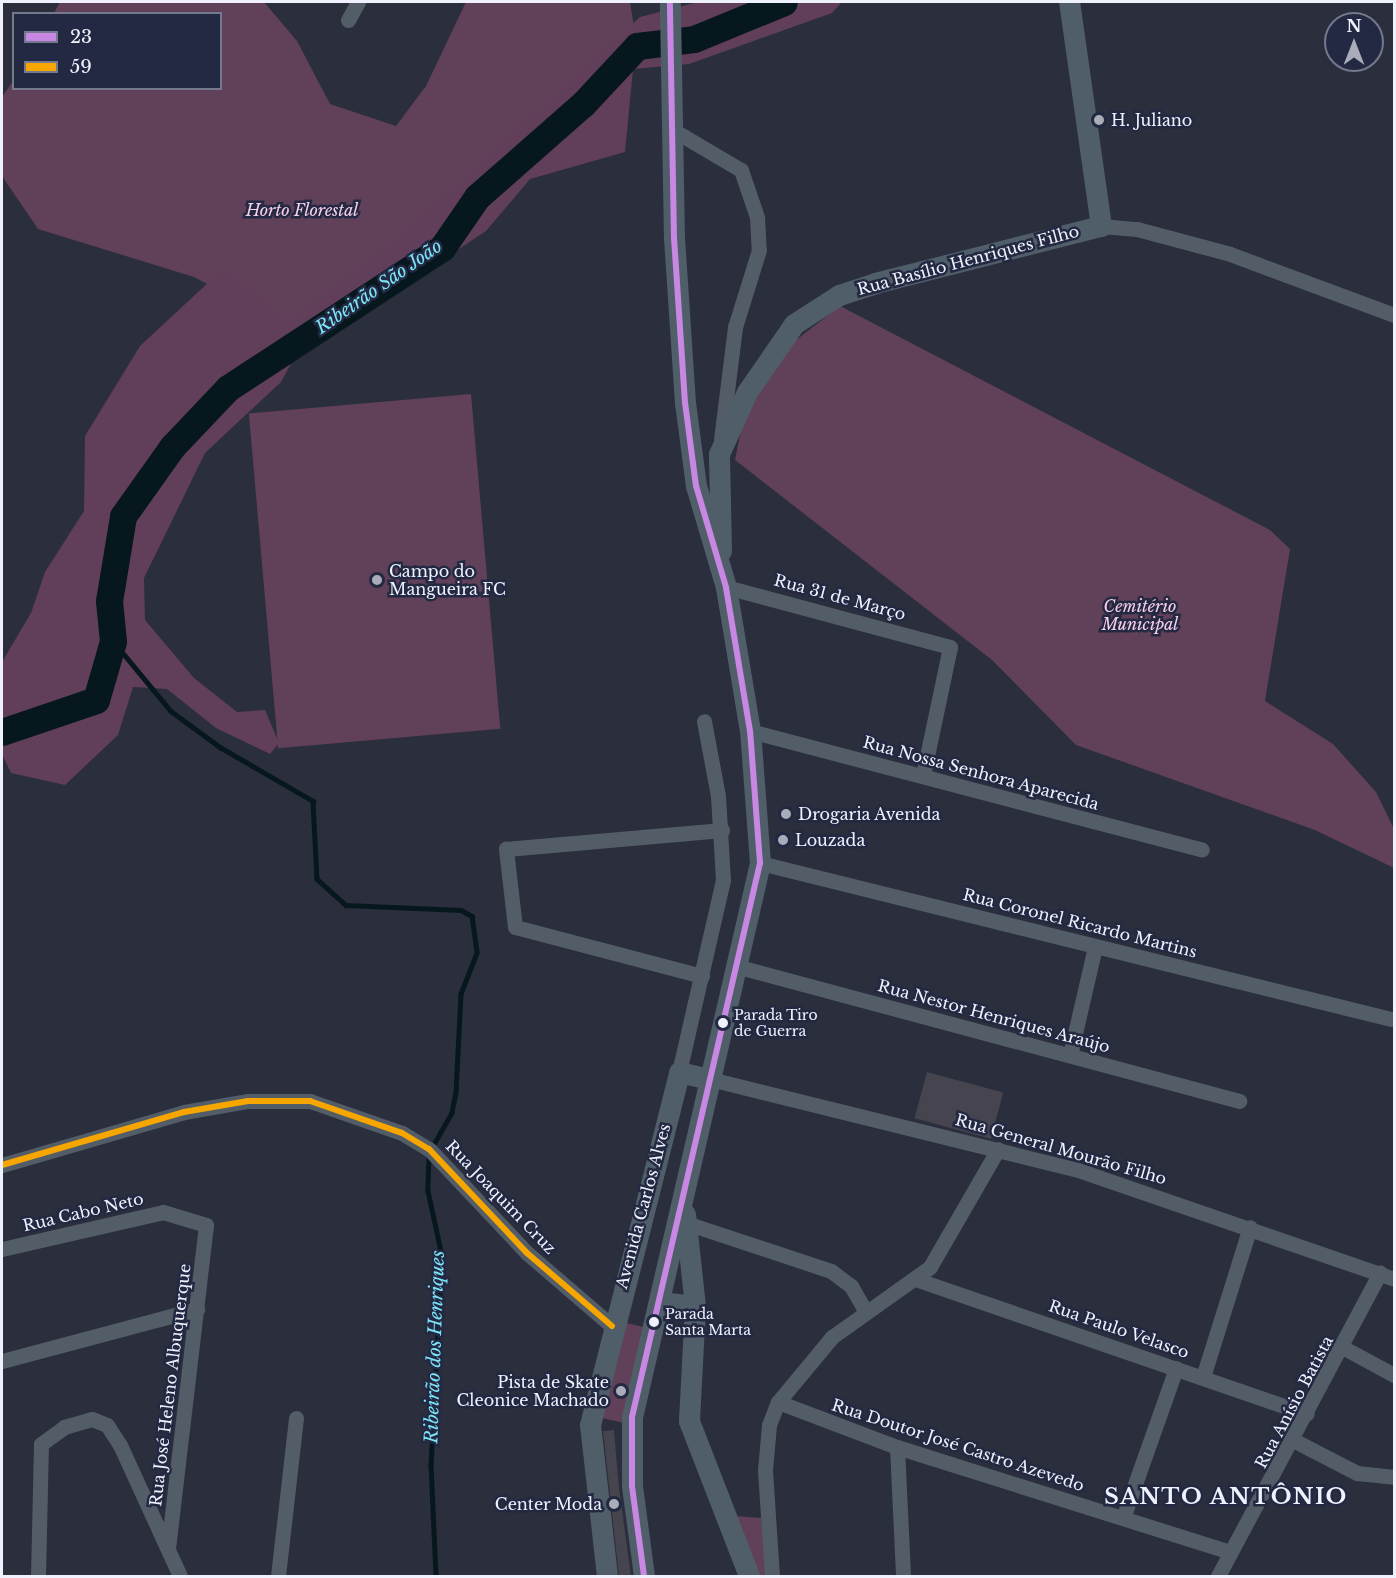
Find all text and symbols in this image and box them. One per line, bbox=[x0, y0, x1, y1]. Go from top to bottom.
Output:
legend bbox=[12, 12, 222, 90]
north arrow bbox=[1324, 12, 1384, 72]
text: N bbox=[1346, 16, 1362, 36]
text: 23 bbox=[70, 26, 92, 48]
text: 59 bbox=[70, 56, 92, 78]
place label: H. Juliano bbox=[1111, 110, 1192, 130]
marker: H. Juliano bbox=[1092, 113, 1106, 127]
park label: Horto Florestal bbox=[246, 200, 358, 220]
street label: Rua Basílio Henriques Filho bbox=[855, 221, 1081, 299]
water label: Ribeirão São João bbox=[311, 235, 447, 339]
place label: Campo do Mangueira FC bbox=[389, 561, 506, 599]
street label: Rua 31 de Março bbox=[772, 570, 908, 624]
marker: Campo do Mangueira FC bbox=[370, 573, 384, 587]
park label: Cemitério Municipal bbox=[1102, 596, 1178, 634]
street label: Rua Nossa Senhora Aparecida bbox=[860, 732, 1102, 814]
place label: Drogaria Avenida bbox=[798, 804, 941, 824]
marker: Drogaria Avenida bbox=[779, 807, 793, 821]
place label: Louzada bbox=[795, 830, 865, 850]
marker: Louzada bbox=[776, 833, 790, 847]
street label: Rua Coronel Ricardo Martins bbox=[961, 885, 1199, 961]
street label: Rua Nestor Henriques Araújo bbox=[875, 976, 1113, 1056]
place label: Parada Tiro de Guerra bbox=[734, 1007, 818, 1040]
marker: Parada Tiro de Guerra bbox=[717, 1017, 729, 1029]
street label: Rua General Mourão Filho bbox=[953, 1110, 1169, 1188]
street label: Avenida Carlos Alves bbox=[612, 1121, 674, 1291]
street label: Rua Joaquim Cruz bbox=[442, 1136, 560, 1258]
street label: Rua Cabo Neto bbox=[21, 1189, 145, 1235]
water label: Ribeirão dos Henriques bbox=[421, 1250, 449, 1444]
street label: Rua José Heleno Albuquerque bbox=[146, 1262, 194, 1508]
street label: Rua Paulo Velasco bbox=[1046, 1296, 1192, 1362]
place label: Parada Santa Marta bbox=[665, 1306, 751, 1338]
marker: Parada Santa Marta bbox=[648, 1316, 660, 1328]
street label: Rua Anísio Batista bbox=[1251, 1332, 1337, 1472]
place label: Pista de Skate Cleonice Machado bbox=[457, 1372, 609, 1410]
marker: Pista de Skate Cleonice Machado bbox=[614, 1384, 628, 1398]
street label: Rua Doutor José Castro Azevedo bbox=[829, 1395, 1087, 1495]
district label: SANTO ANTÔNIO bbox=[1104, 1484, 1348, 1510]
place label: Center Moda bbox=[494, 1494, 602, 1514]
marker: Center Moda bbox=[607, 1497, 621, 1511]

